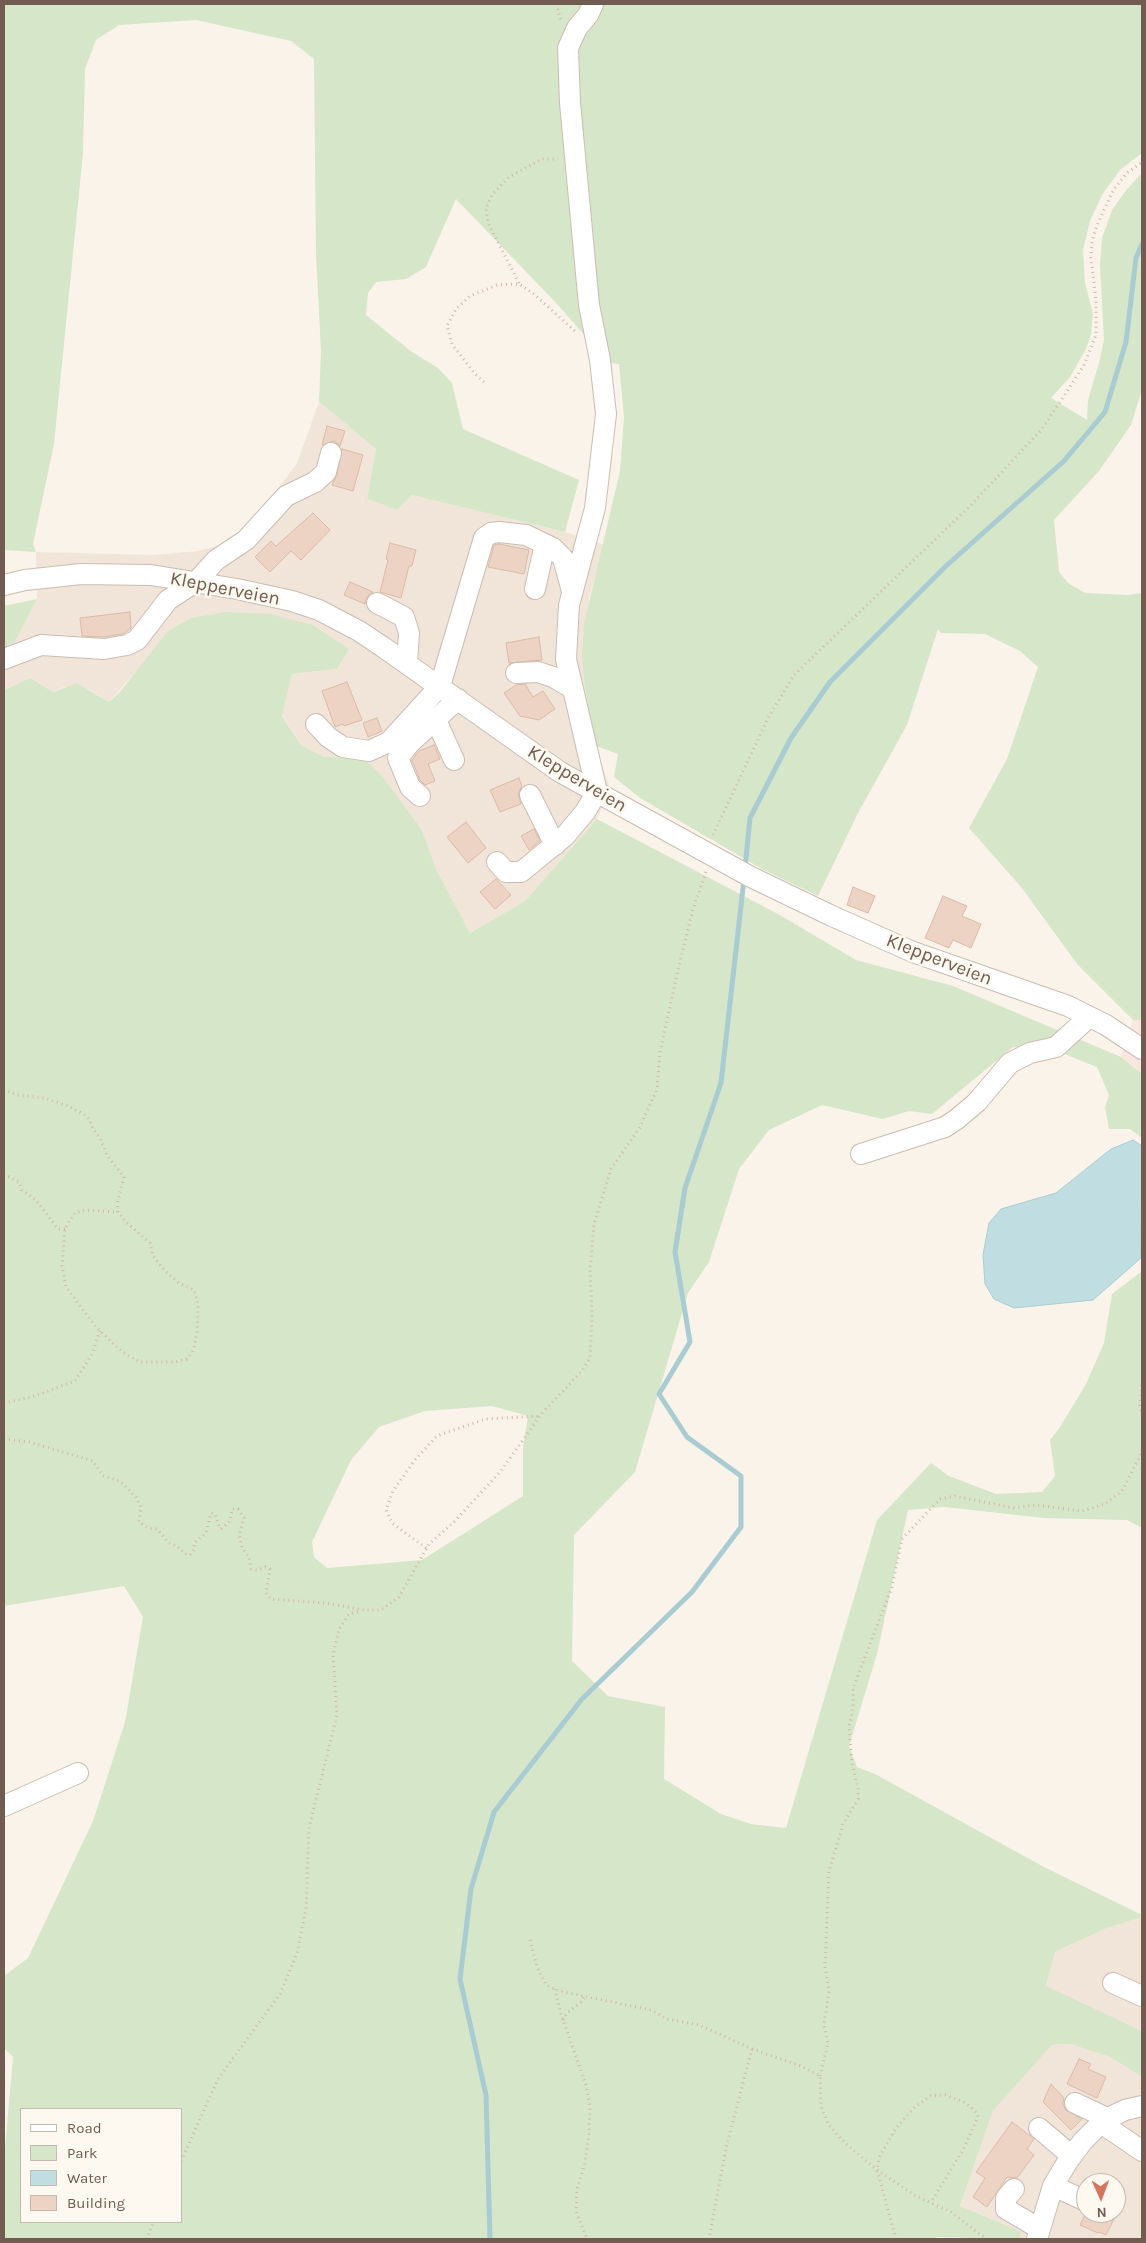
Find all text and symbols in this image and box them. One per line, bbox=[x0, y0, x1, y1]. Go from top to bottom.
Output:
street label: Klepperveien bbox=[168, 567, 282, 611]
street label: Klepperveien bbox=[523, 740, 631, 818]
street label: Klepperveien bbox=[883, 929, 995, 991]
legend bbox=[20, 2108, 182, 2223]
text: Road bbox=[67, 2119, 102, 2137]
text: Park bbox=[67, 2144, 97, 2162]
text: Water bbox=[67, 2169, 107, 2187]
north arrow bbox=[1076, 2173, 1126, 2223]
text: Building bbox=[67, 2194, 125, 2212]
text: N bbox=[1096, 2204, 1107, 2221]

